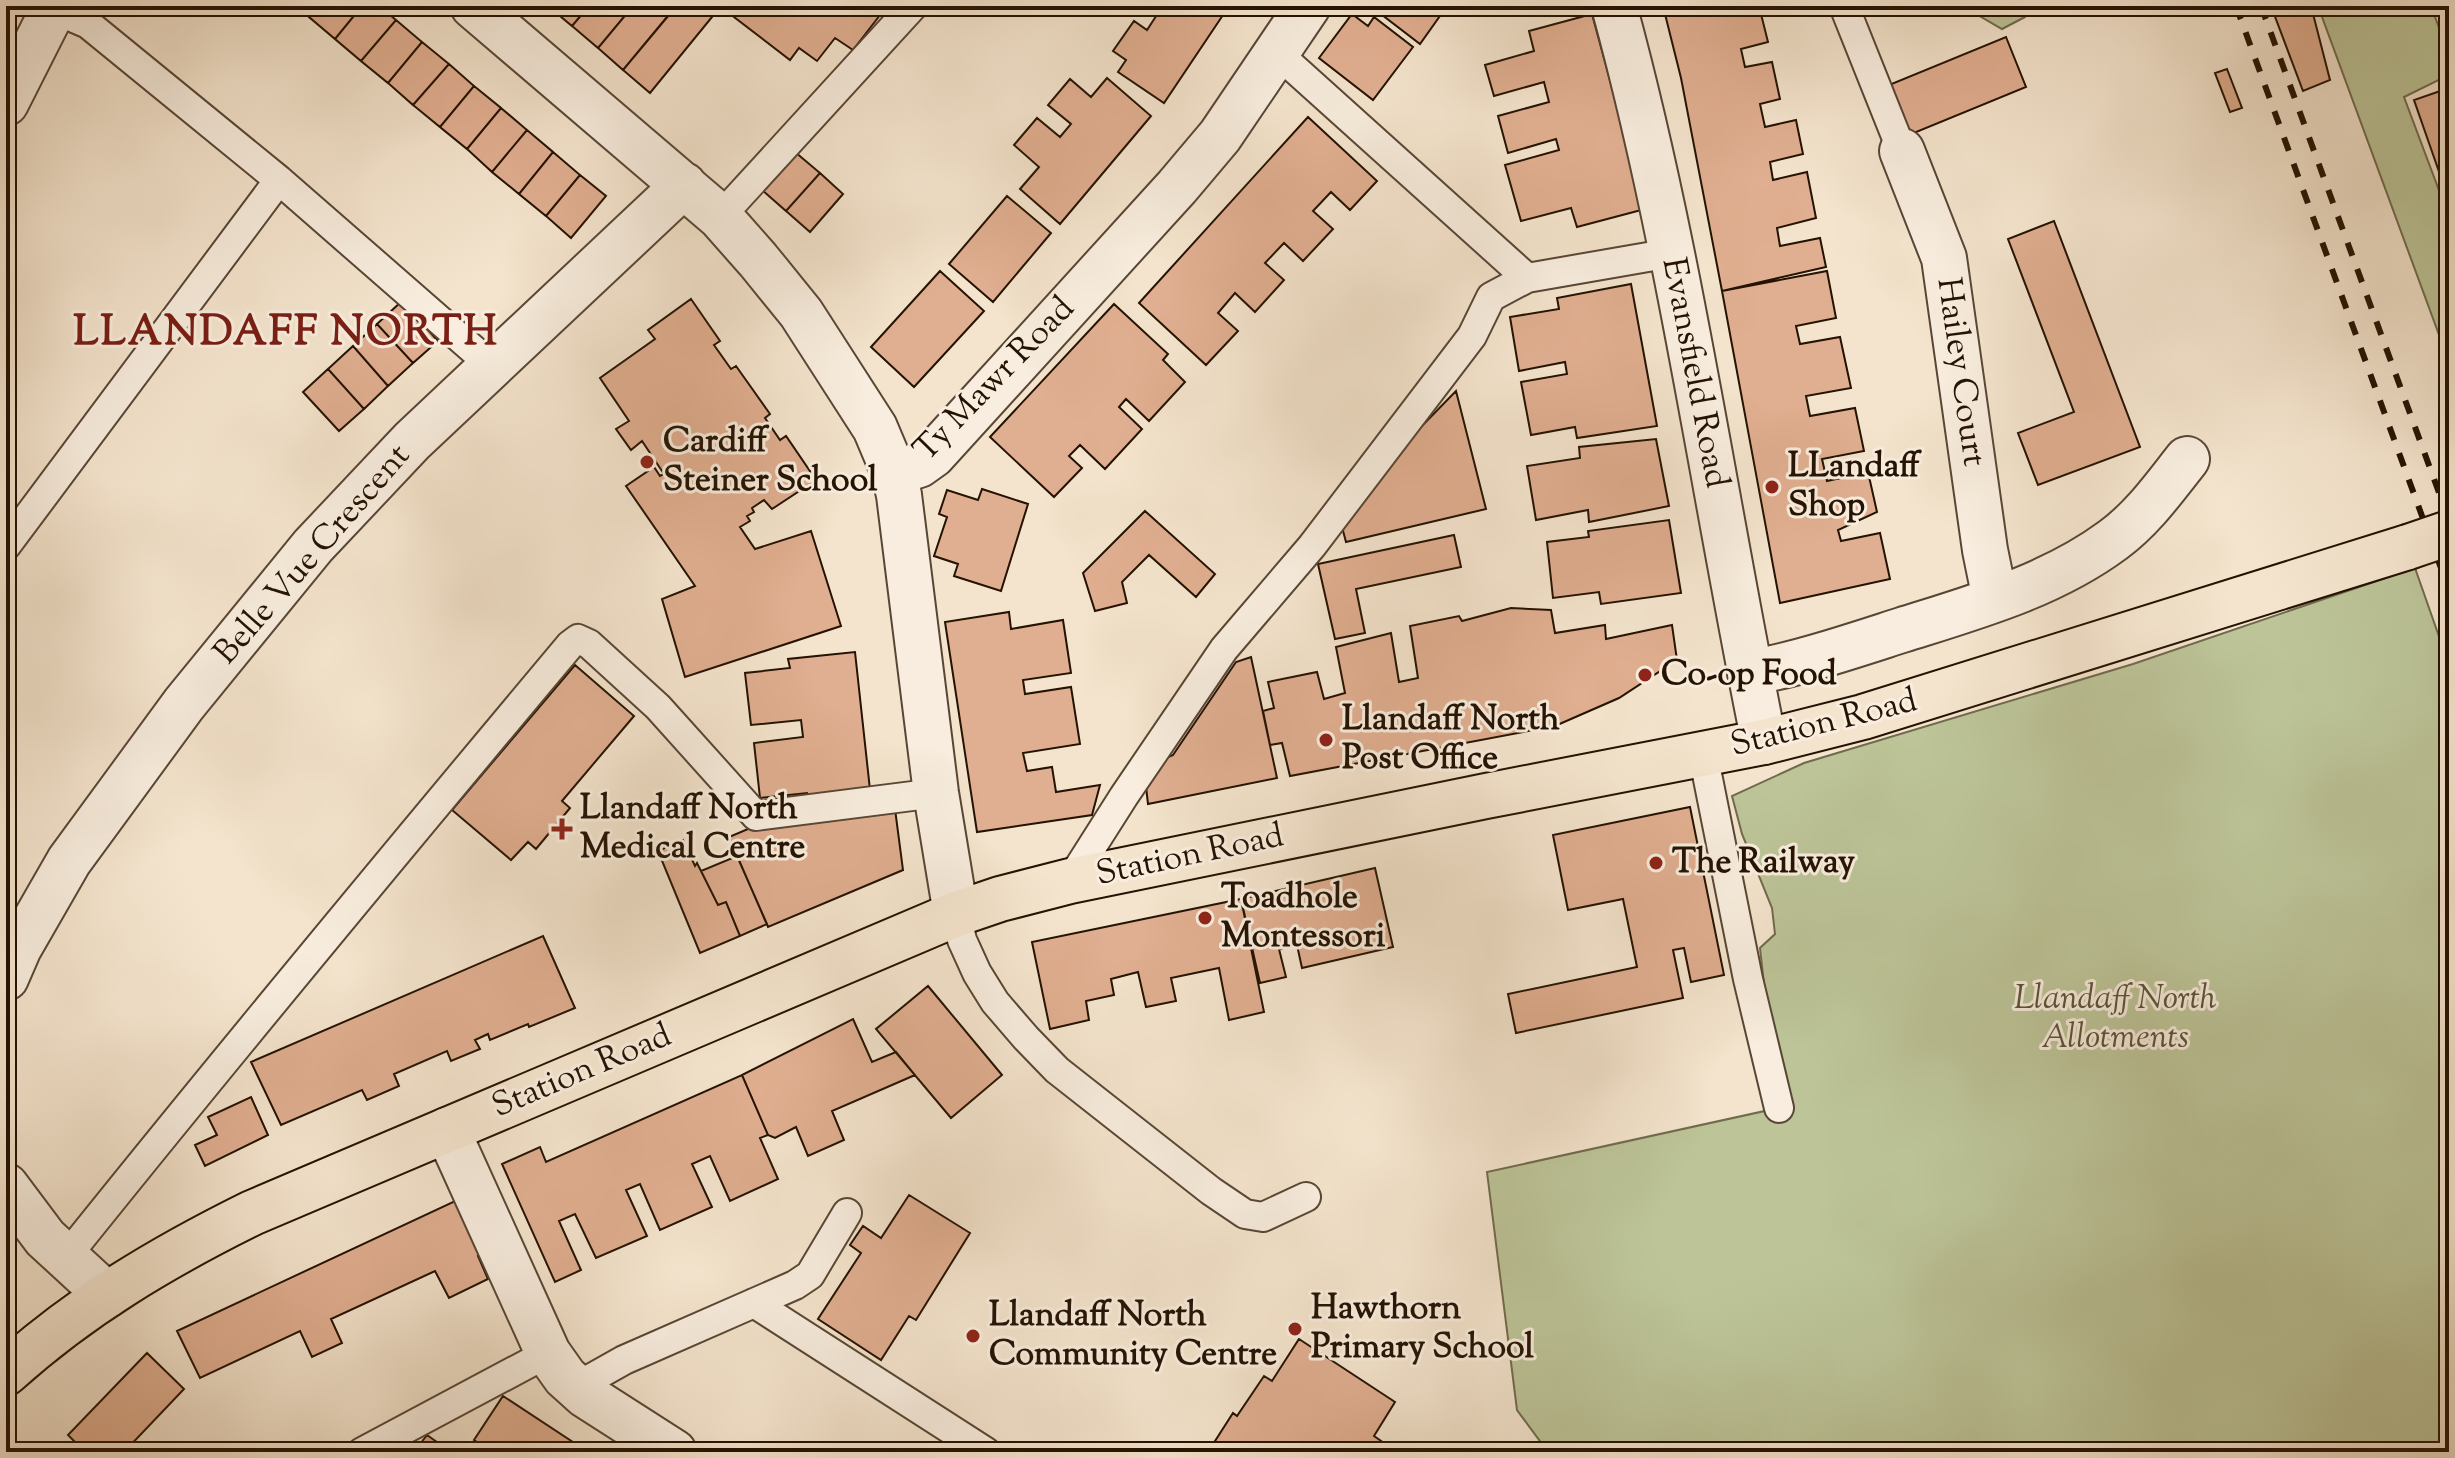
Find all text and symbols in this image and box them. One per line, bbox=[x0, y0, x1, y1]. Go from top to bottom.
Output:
street label: Evansfield Road bbox=[1648, 254, 1740, 492]
street label: Hailey Court bbox=[1923, 275, 1998, 470]
street label: Ty Mawr Road bbox=[903, 286, 1087, 474]
district label: LLANDAFF NORTH bbox=[73, 304, 499, 364]
place label: Cardiff Steiner School bbox=[663, 418, 878, 506]
street label: Belle Vue Crescent bbox=[203, 434, 423, 676]
place label: LLandaff Shop bbox=[1788, 443, 1922, 531]
marker: Cardiff Steiner School bbox=[638, 453, 656, 471]
marker: LLandaff Shop bbox=[1763, 478, 1781, 496]
place label: Co-op Food bbox=[1661, 651, 1838, 700]
marker: Co-op Food bbox=[1636, 666, 1654, 684]
street label: Station Road bbox=[1726, 677, 1922, 771]
place label: Llandaff North Post Office bbox=[1342, 696, 1560, 784]
marker: Llandaff North Post Office bbox=[1317, 731, 1335, 749]
place label: Llandaff North Medical Centre bbox=[580, 785, 805, 873]
street label: Station Road bbox=[1092, 812, 1288, 900]
marker: Llandaff North Medical Centre bbox=[551, 818, 573, 840]
place label: The Railway bbox=[1672, 839, 1855, 888]
marker: The Railway bbox=[1647, 854, 1665, 872]
place label: Toadhole Montessori bbox=[1221, 874, 1386, 962]
marker: Toadhole Montessori bbox=[1196, 909, 1214, 927]
park label: Llandaff North Allotments bbox=[2014, 975, 2217, 1063]
street label: Station Road bbox=[485, 1012, 679, 1132]
place label: Hawthorn Primary School bbox=[1311, 1285, 1534, 1373]
place label: Llandaff North Community Centre bbox=[989, 1292, 1277, 1380]
marker: Hawthorn Primary School bbox=[1286, 1320, 1304, 1338]
marker: Llandaff North Community Centre bbox=[964, 1327, 982, 1345]

